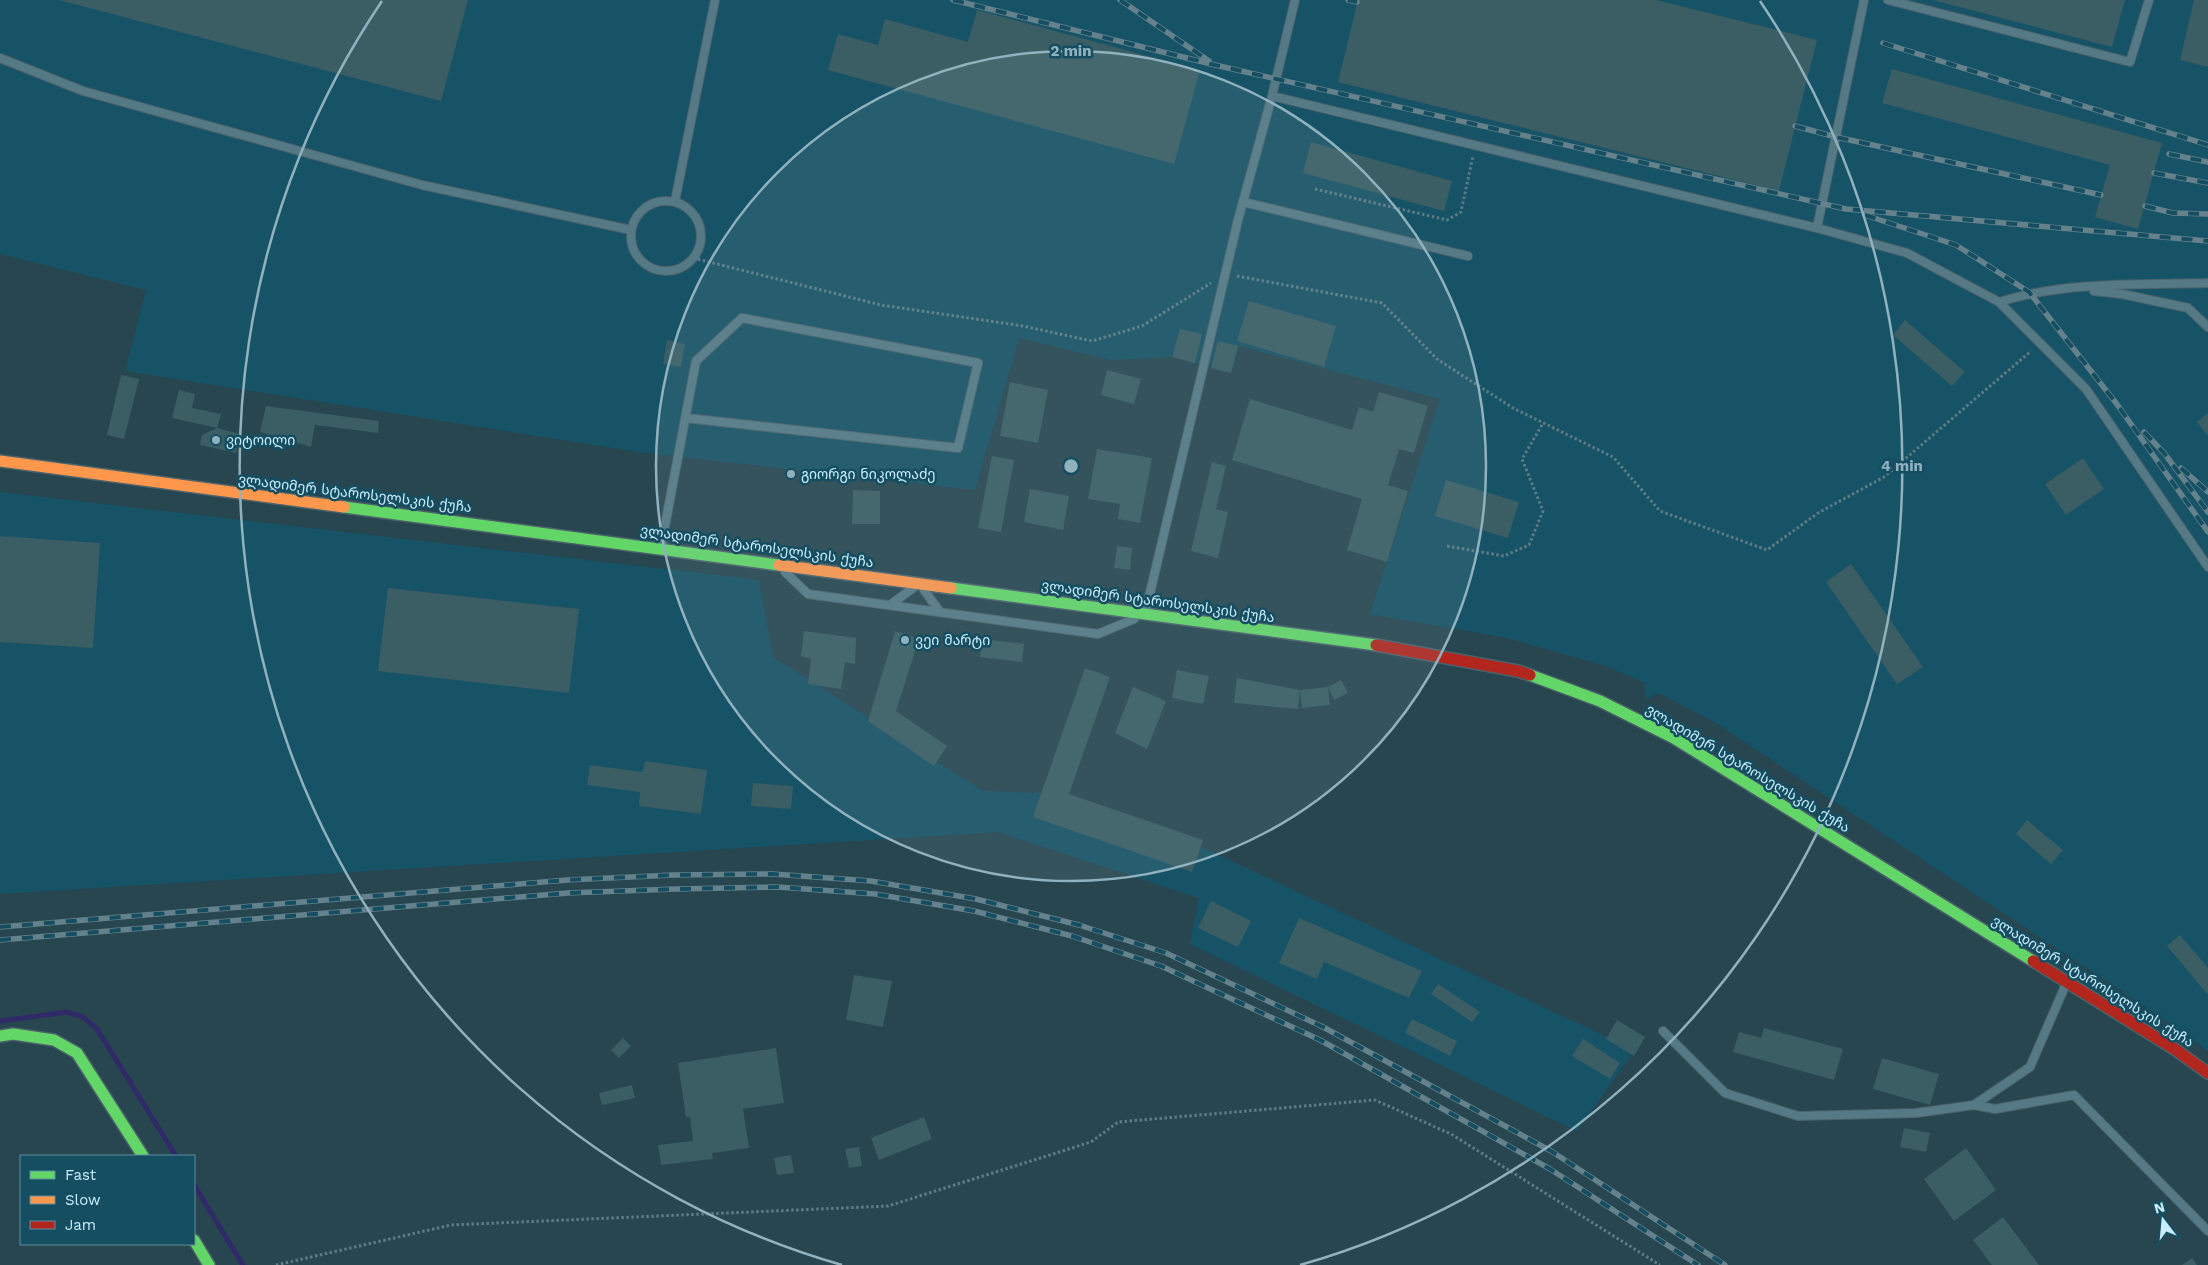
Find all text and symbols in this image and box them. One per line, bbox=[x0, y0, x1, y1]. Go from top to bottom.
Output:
text: 2 min bbox=[1050, 42, 1092, 60]
place label: ვიტოილი bbox=[226, 432, 295, 449]
marker: ვიტოილი bbox=[210, 434, 222, 446]
centre of rings bbox=[1062, 457, 1080, 475]
text: 4 min bbox=[1881, 457, 1923, 475]
place label: გიორგი ნიკოლაძე bbox=[801, 466, 935, 483]
marker: გიორგი ნიკოლაძე bbox=[785, 468, 797, 480]
street label: ვლადიმერ სტაროსელსკის ქუჩა bbox=[237, 471, 473, 516]
street label: ვლადიმერ სტაროსელსკის ქუჩა bbox=[639, 522, 875, 571]
street label: ვლადიმერ სტაროსელსკის ქუჩა bbox=[1040, 577, 1276, 626]
place label: ვეი მარტი bbox=[915, 632, 990, 649]
marker: ვეი მარტი bbox=[899, 634, 911, 646]
street label: ვლადიმერ სტაროსელსკის ქუჩა bbox=[1643, 701, 1853, 836]
street label: ვლადიმერ სტაროსელსკის ქუჩა bbox=[1989, 912, 2197, 1051]
legend bbox=[20, 1155, 195, 1245]
text: Fast bbox=[65, 1166, 97, 1184]
text: Slow bbox=[65, 1191, 101, 1209]
north arrow bbox=[2138, 1195, 2188, 1245]
text: N bbox=[2152, 1198, 2167, 1217]
text: Jam bbox=[65, 1216, 96, 1234]

